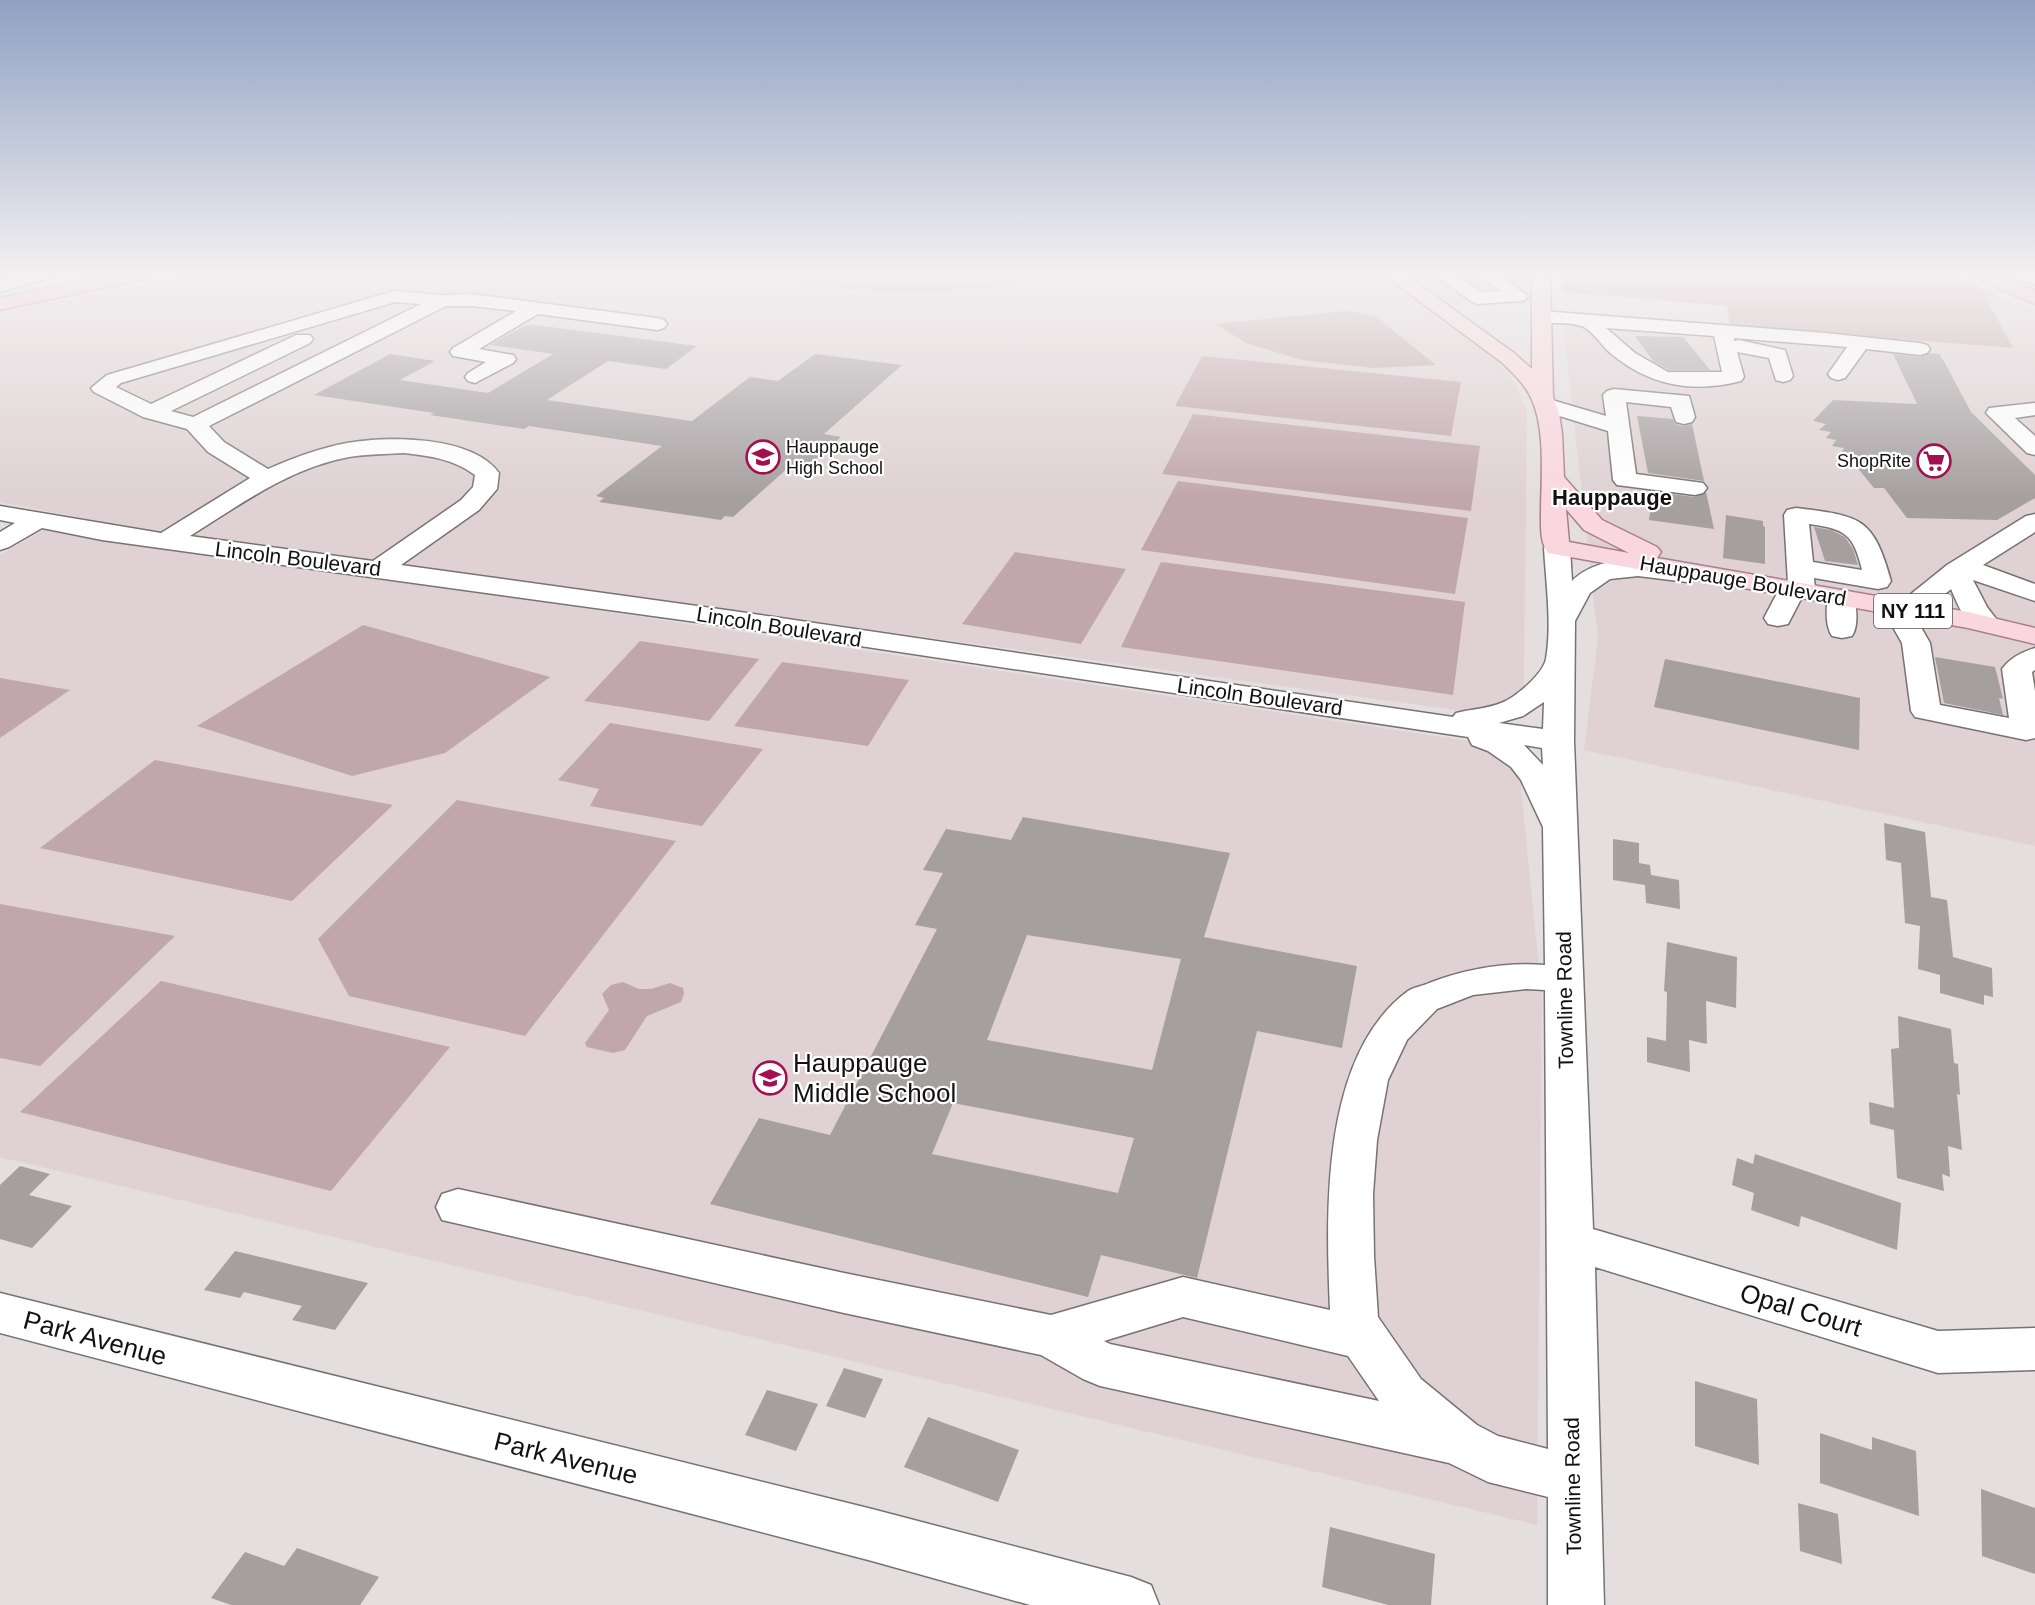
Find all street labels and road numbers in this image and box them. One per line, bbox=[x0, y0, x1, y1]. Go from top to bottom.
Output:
street label: Lincoln Boulevard bbox=[214, 537, 382, 580]
street label: Hauppauge Boulevard bbox=[1638, 551, 1848, 610]
road number: NY 111 bbox=[1874, 594, 1952, 628]
street label: Lincoln Boulevard bbox=[695, 602, 863, 651]
street label: Lincoln Boulevard bbox=[1176, 673, 1344, 720]
street label: Townline Road bbox=[1552, 931, 1577, 1069]
street label: Opal Court bbox=[1736, 1277, 1866, 1343]
street label: Park Avenue bbox=[20, 1304, 170, 1372]
street label: Townline Road bbox=[1560, 1417, 1585, 1555]
street label: Park Avenue bbox=[491, 1426, 641, 1490]

